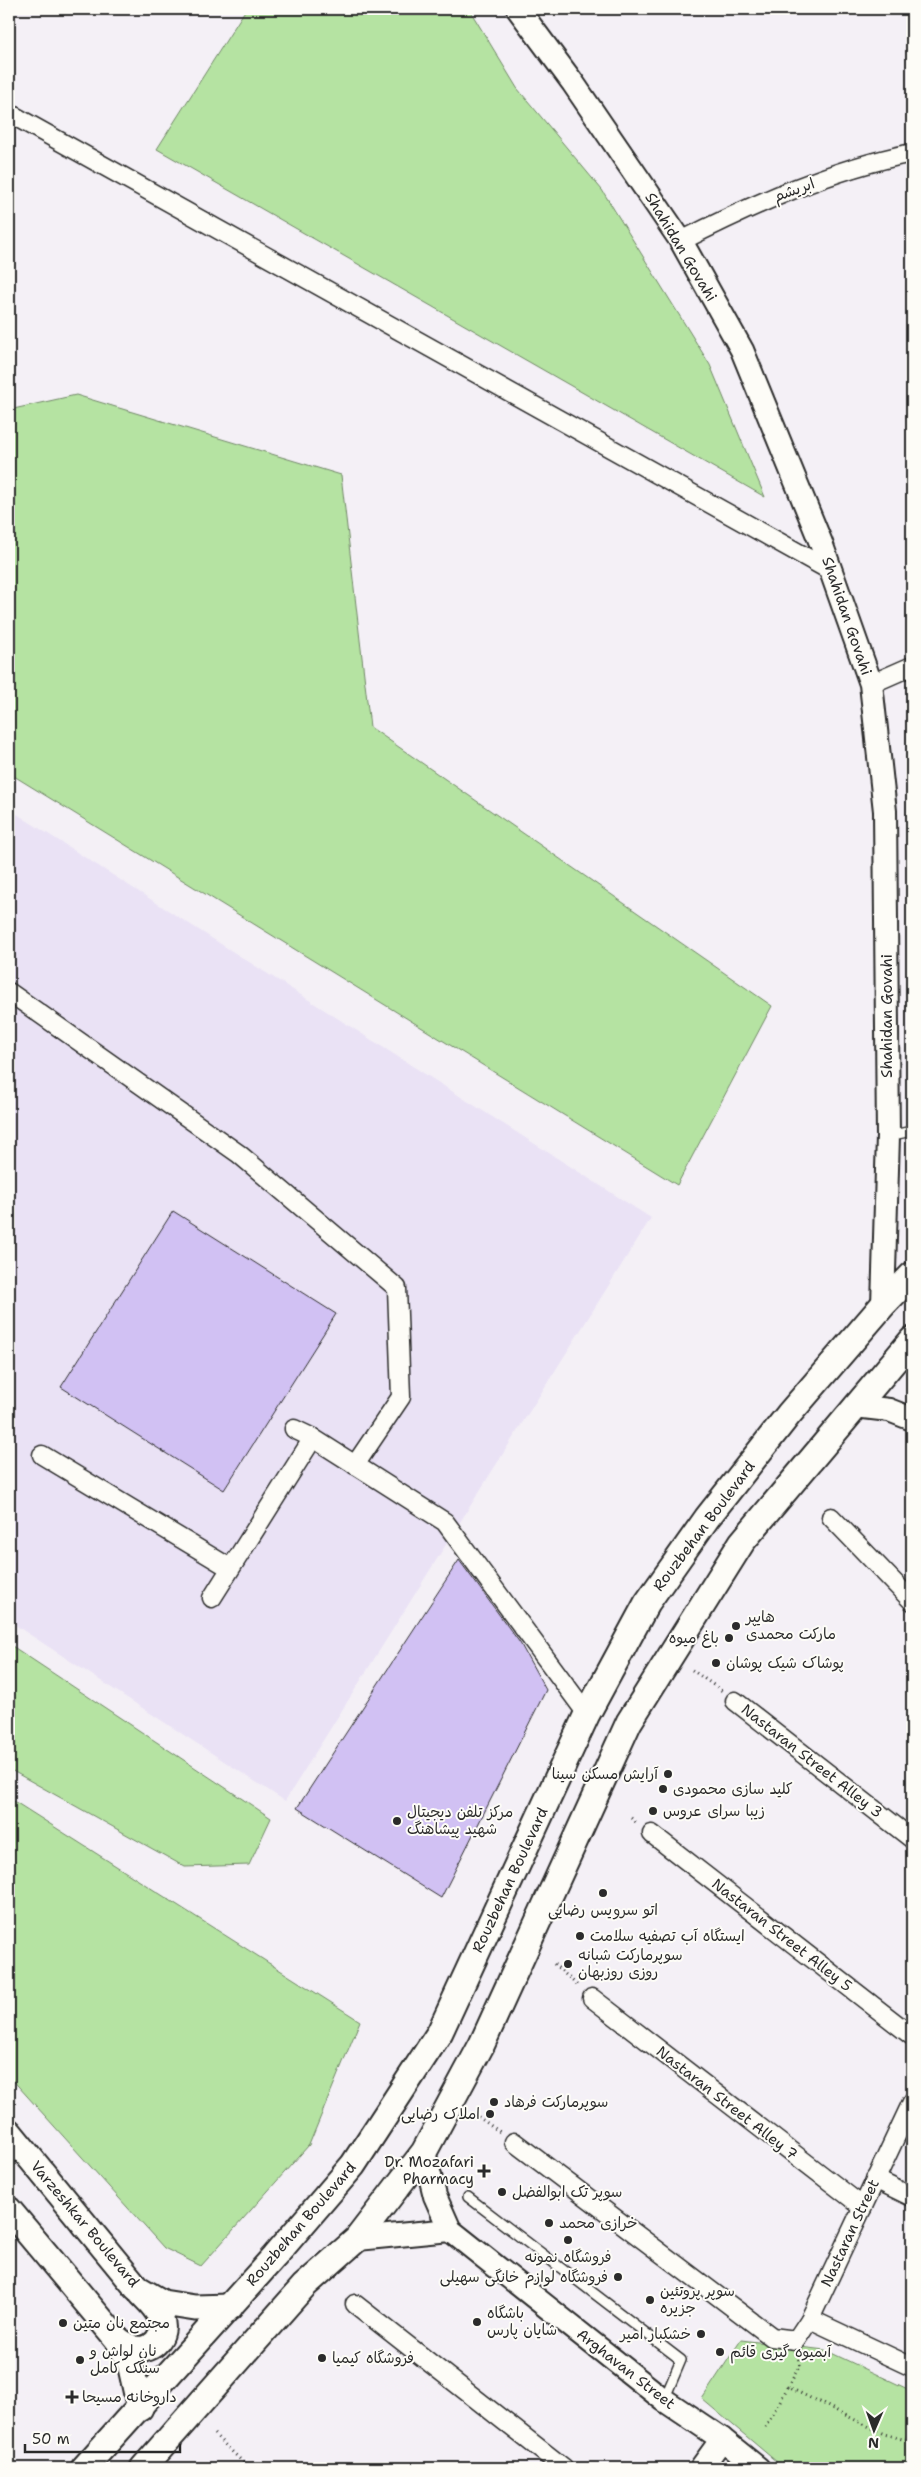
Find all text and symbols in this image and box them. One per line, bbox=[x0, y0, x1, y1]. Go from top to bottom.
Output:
street label: ابریشم bbox=[771, 173, 818, 208]
street label: Shahidan Govahi bbox=[641, 189, 721, 305]
street label: Shahidan Govahi bbox=[817, 554, 877, 678]
street label: Shahidan Govahi bbox=[877, 954, 897, 1078]
street label: Rouzbehan Boulevard bbox=[648, 1456, 760, 1595]
place label: هایپر مارکت محمدی bbox=[744, 1607, 836, 1644]
marker: هایپر مارکت محمدی bbox=[730, 1620, 742, 1632]
place label: باغ میوه bbox=[669, 1628, 719, 1648]
marker: باغ میوه bbox=[723, 1632, 735, 1644]
place label: پوشاک شیک پوشان bbox=[726, 1653, 844, 1673]
marker: پوشاک شیک پوشان bbox=[710, 1657, 722, 1669]
street label: Nastaran Street Alley 3 bbox=[737, 1699, 887, 1823]
place label: آرایش مسکن سینا bbox=[552, 1764, 659, 1784]
marker: آرایش مسکن سینا bbox=[662, 1768, 674, 1780]
place label: کلید سازی محمودی bbox=[673, 1779, 793, 1799]
marker: کلید سازی محمودی bbox=[657, 1783, 669, 1795]
place label: زیبا سرای عروس bbox=[663, 1801, 765, 1821]
place label: مرکز تلفن دیجیتال شهید پیشاهنگ bbox=[407, 1802, 513, 1839]
street label: Rouzbehan Boulevard bbox=[468, 1804, 553, 1956]
marker: زیبا سرای عروس bbox=[647, 1805, 659, 1817]
marker: مرکز تلفن دیجیتال شهید پیشاهنگ bbox=[391, 1815, 403, 1827]
street label: Nastaran Street Alley 5 bbox=[708, 1874, 856, 1996]
marker: اتو سرویس رضایی bbox=[597, 1887, 609, 1899]
place label: اتو سرویس رضایی bbox=[548, 1900, 658, 1920]
place label: ایستگاه آب تصفیه سلامت bbox=[590, 1926, 745, 1946]
marker: ایستگاه آب تصفیه سلامت bbox=[574, 1930, 586, 1942]
place label: سوپرمارکت شبانه روزی روزبهان bbox=[578, 1945, 683, 1982]
marker: سوپرمارکت شبانه روزی روزبهان bbox=[562, 1958, 574, 1970]
street label: Nastaran Street Alley 7 bbox=[652, 2041, 802, 2165]
place label: سوپرمارکت فرهاد bbox=[504, 2092, 608, 2112]
marker: سوپرمارکت فرهاد bbox=[488, 2096, 500, 2108]
place label: املاک رضایی bbox=[401, 2104, 480, 2124]
marker: املاک رضایی bbox=[484, 2108, 496, 2120]
place label: Dr. Mozafari Pharmacy bbox=[385, 2152, 474, 2189]
street label: Varzeshkar Boulevard bbox=[26, 2157, 144, 2292]
street label: Rouzbehan Boulevard bbox=[242, 2157, 361, 2290]
marker: Dr. Mozafari Pharmacy bbox=[478, 2165, 490, 2177]
street label: Nastaran Street bbox=[816, 2176, 884, 2290]
place label: سوپر تک ابوالفضل bbox=[512, 2182, 622, 2202]
marker: سوپر تک ابوالفضل bbox=[496, 2186, 508, 2198]
place label: خرازی محمد bbox=[559, 2213, 638, 2233]
marker: خرازی محمد bbox=[543, 2217, 555, 2229]
marker: فروشگاه نمونه bbox=[562, 2234, 574, 2246]
place label: فروشگاه نمونه bbox=[524, 2247, 612, 2267]
place label: فروشگاه لوازم خانگی سهیلی bbox=[440, 2267, 608, 2289]
marker: فروشگاه لوازم خانگی سهیلی bbox=[612, 2271, 624, 2283]
place label: سوپر پروتئین جزیره bbox=[660, 2281, 735, 2318]
marker: سوپر پروتئین جزیره bbox=[644, 2294, 656, 2306]
place label: باشگاه شایان پارس bbox=[487, 2303, 557, 2340]
place label: مجتمع نان متین bbox=[73, 2313, 170, 2334]
marker: باشگاه شایان پارس bbox=[471, 2316, 483, 2328]
marker: مجتمع نان متین bbox=[57, 2317, 69, 2329]
street label: Arghavan Street bbox=[573, 2324, 679, 2414]
place label: خشکبار امیر bbox=[618, 2324, 691, 2344]
marker: خشکبار امیر bbox=[695, 2328, 707, 2340]
place label: نان لواش و سنگک کامل bbox=[89, 2341, 160, 2378]
place label: آبمیوه گیری قائم bbox=[730, 2342, 832, 2364]
marker: آبمیوه گیری قائم bbox=[714, 2346, 726, 2358]
place label: فروشگاه کیمیا bbox=[332, 2348, 414, 2368]
marker: فروشگاه کیمیا bbox=[316, 2352, 328, 2364]
marker: نان لواش و سنگک کامل bbox=[74, 2354, 86, 2366]
place label: داروخانه مسیحا bbox=[82, 2387, 177, 2407]
marker: داروخانه مسیحا bbox=[66, 2391, 78, 2403]
north arrow bbox=[848, 2404, 898, 2454]
scale bar bbox=[25, 2422, 180, 2454]
text: 50 m bbox=[32, 2429, 70, 2449]
text: N bbox=[868, 2434, 879, 2452]

